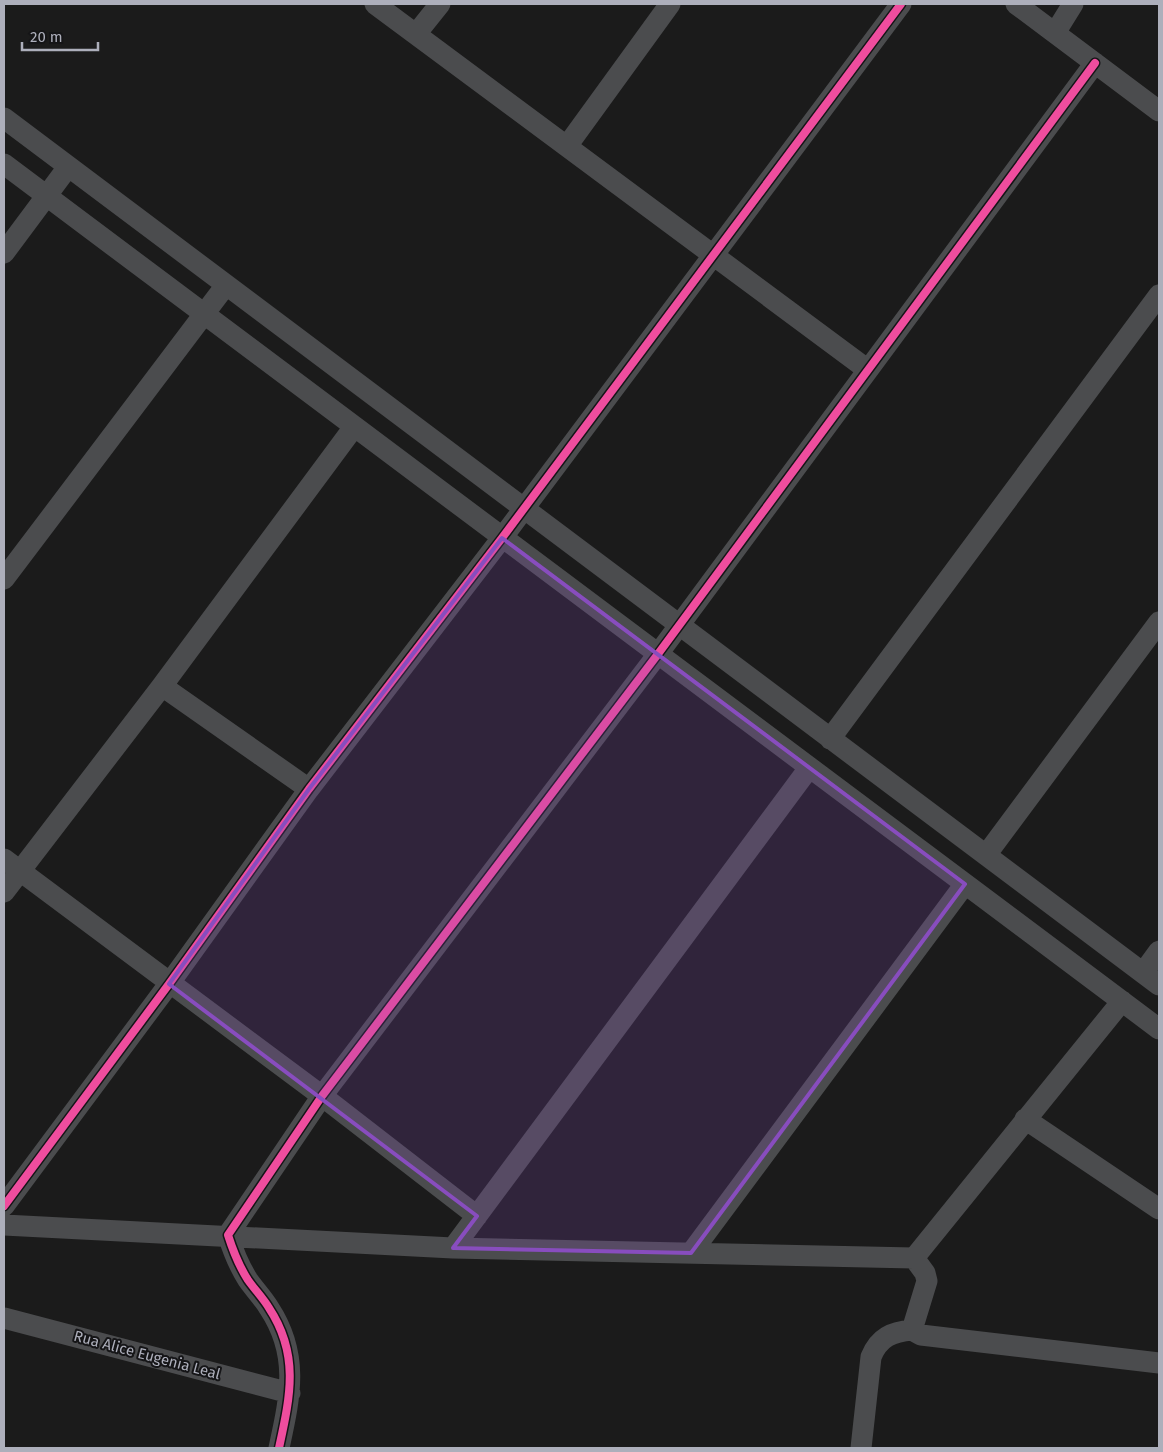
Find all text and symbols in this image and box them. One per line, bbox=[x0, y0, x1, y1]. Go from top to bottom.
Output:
scale bar bbox=[22, 20, 99, 52]
text: 20 m bbox=[30, 28, 63, 46]
street label: Rua Alice Eugenia Leal bbox=[72, 1327, 223, 1383]

